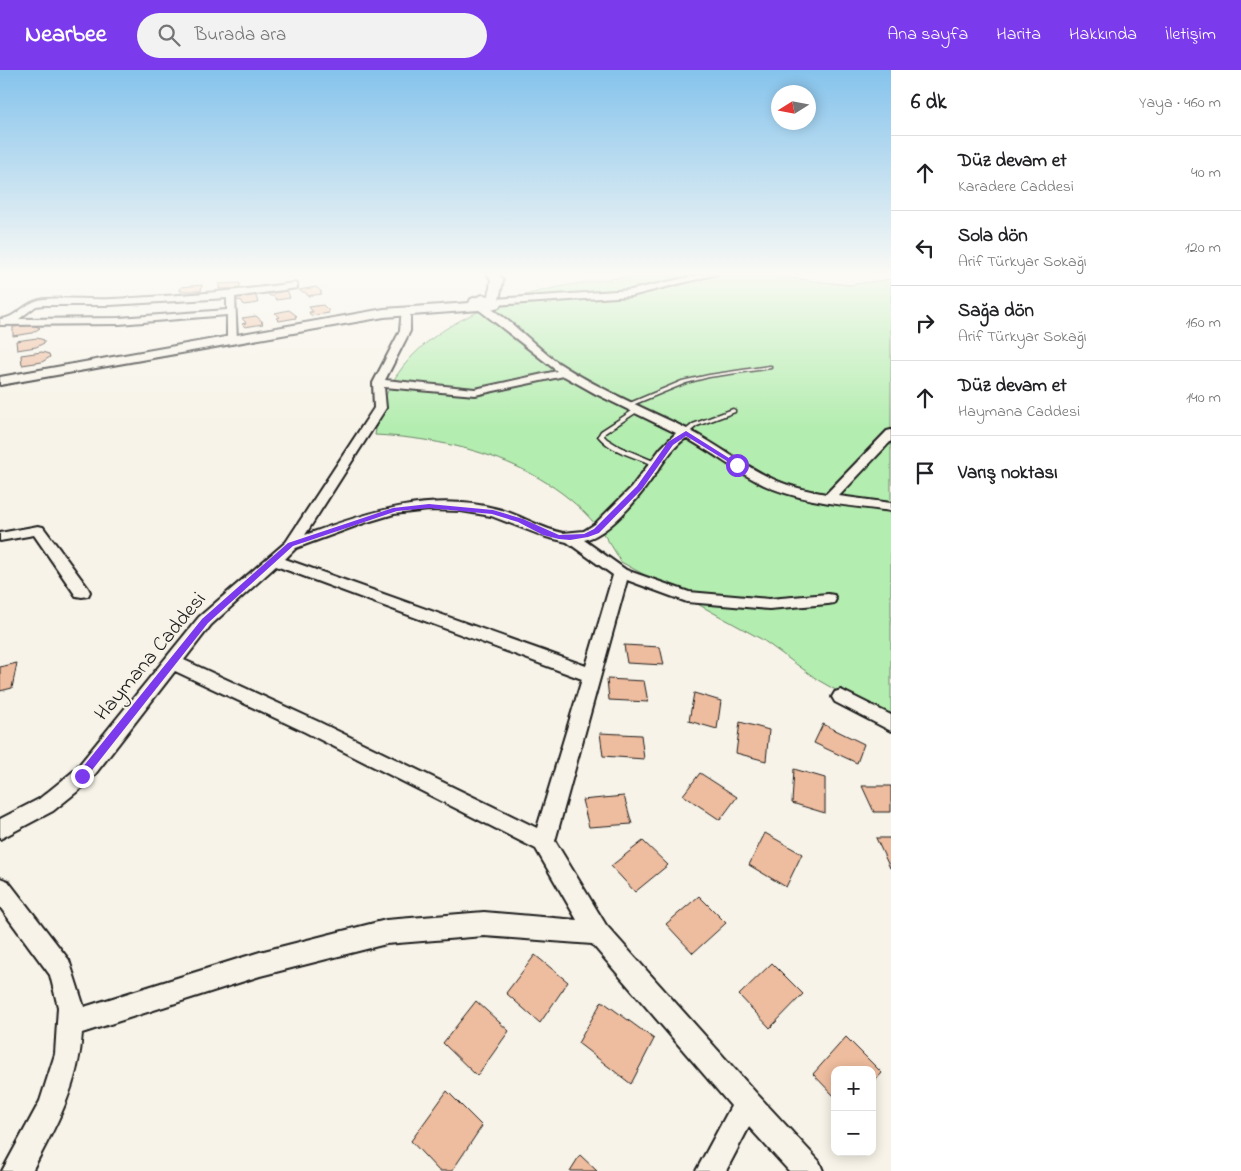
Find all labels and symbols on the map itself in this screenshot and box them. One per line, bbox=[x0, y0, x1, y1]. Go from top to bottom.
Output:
north arrow bbox=[771, 85, 816, 130]
route start bbox=[726, 454, 749, 477]
street label: Haymana Caddesi bbox=[88, 586, 215, 729]
route end bbox=[71, 765, 94, 788]

